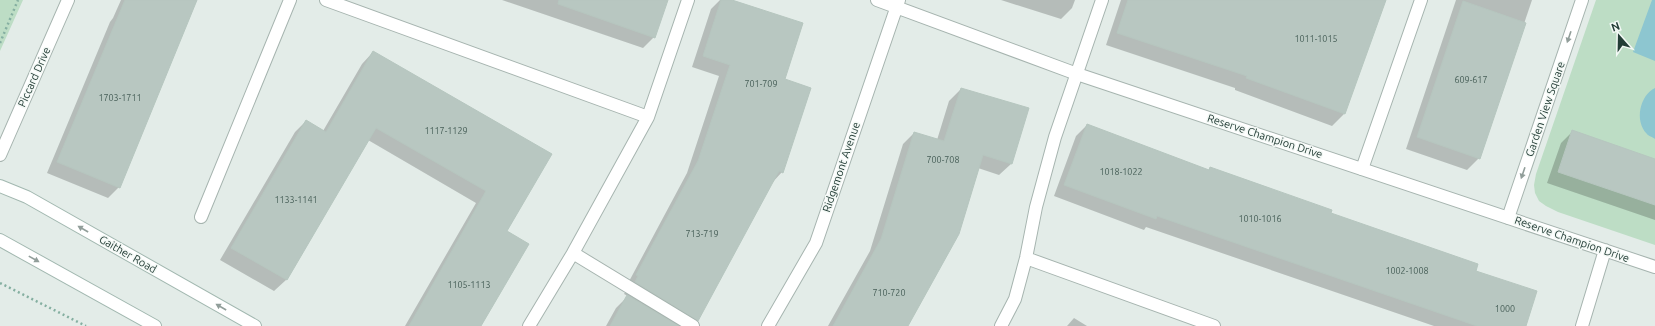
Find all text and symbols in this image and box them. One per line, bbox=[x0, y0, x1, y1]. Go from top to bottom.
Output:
north arrow bbox=[1599, 16, 1639, 56]
text: N bbox=[1610, 20, 1621, 34]
one-way arrow bbox=[1566, 31, 1572, 43]
house number: 1011-1015 bbox=[1294, 34, 1338, 44]
street label: Piccard Drive bbox=[15, 45, 53, 109]
street label: Garden View Square bbox=[1523, 60, 1567, 158]
house number: 609-617 bbox=[1454, 75, 1488, 85]
house number: 701-709 bbox=[744, 79, 778, 89]
house number: 1703-1711 bbox=[98, 93, 142, 103]
street label: Reserve Champion Drive bbox=[1206, 112, 1324, 160]
street label: Ridgemont Avenue bbox=[820, 120, 862, 214]
house number: 1117-1129 bbox=[424, 126, 468, 136]
house number: 700-708 bbox=[926, 155, 960, 165]
house number: 1018-1022 bbox=[1099, 167, 1143, 177]
one-way arrow bbox=[1520, 168, 1526, 180]
house number: 1133-1141 bbox=[274, 195, 318, 205]
house number: 1010-1016 bbox=[1238, 214, 1282, 224]
street label: Reserve Champion Drive bbox=[1513, 214, 1631, 264]
one-way arrow bbox=[77, 225, 89, 232]
house number: 713-719 bbox=[685, 229, 719, 239]
street label: Gaither Road bbox=[97, 233, 159, 275]
one-way arrow bbox=[28, 256, 40, 263]
house number: 1002-1008 bbox=[1385, 266, 1429, 276]
house number: 1105-1113 bbox=[447, 280, 491, 290]
house number: 710-720 bbox=[872, 288, 906, 298]
one-way arrow bbox=[215, 303, 227, 310]
house number: 1000 bbox=[1495, 304, 1515, 314]

